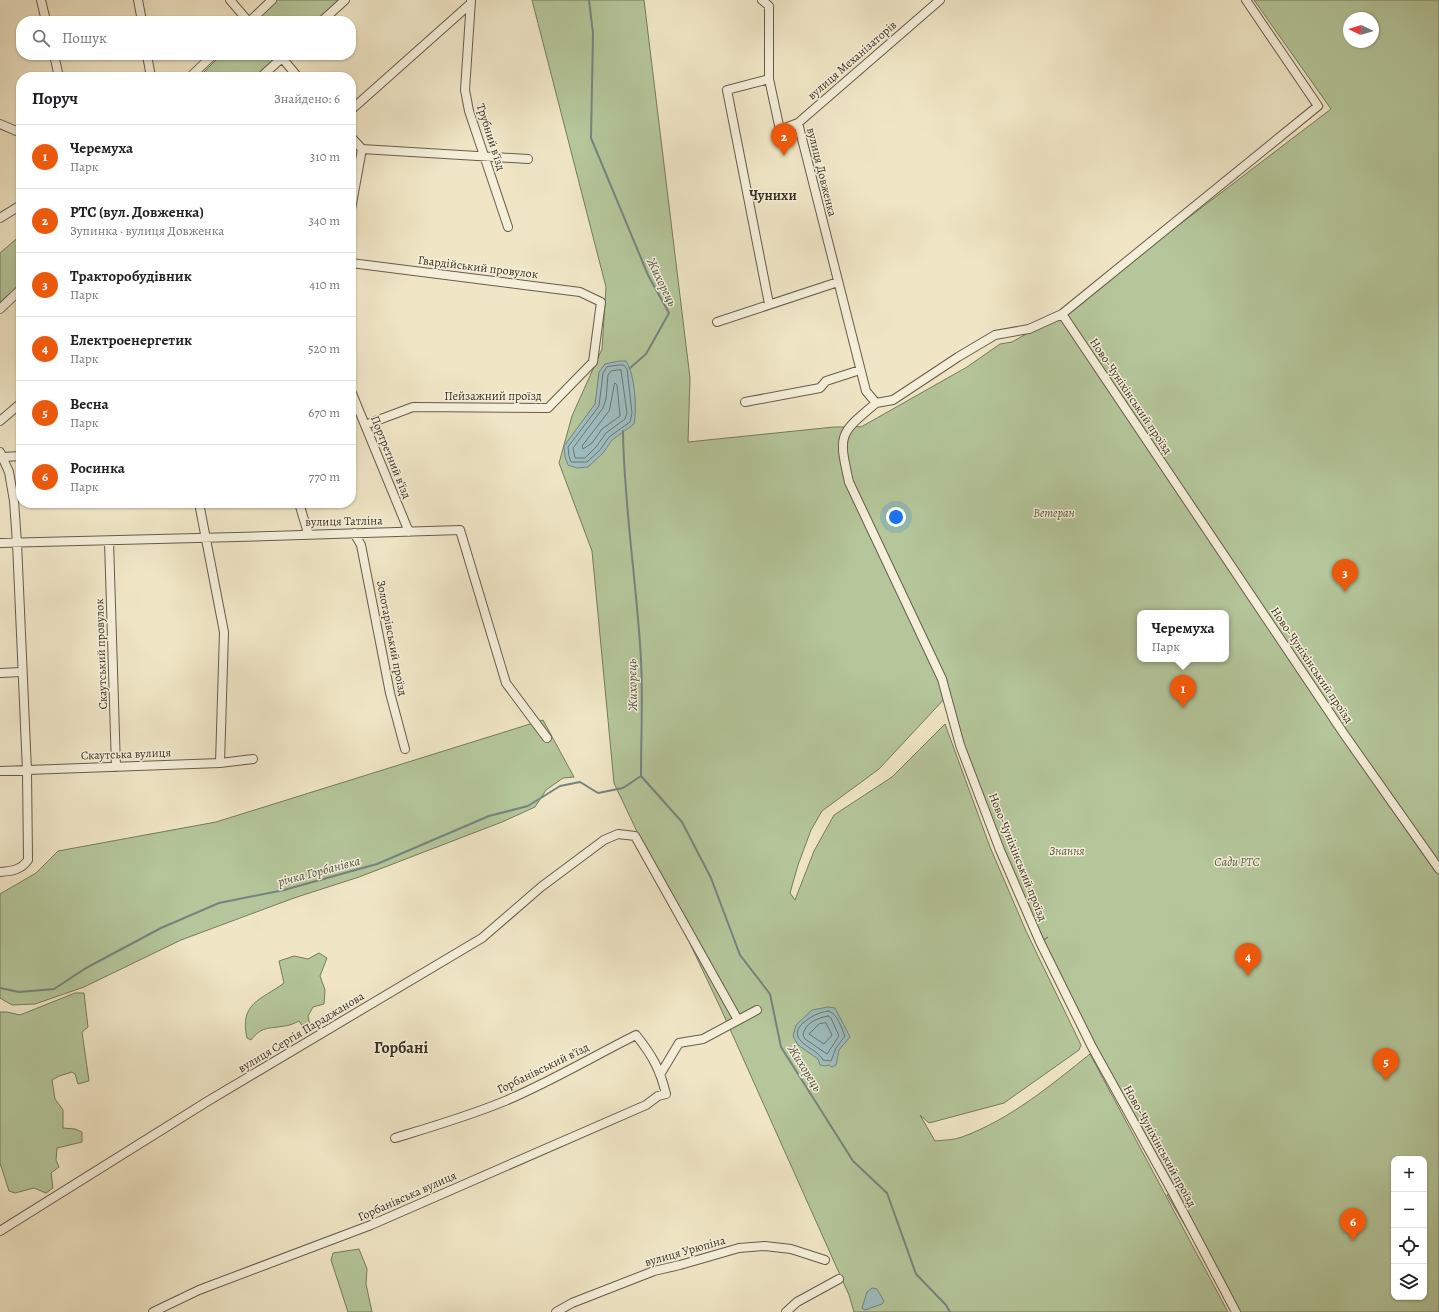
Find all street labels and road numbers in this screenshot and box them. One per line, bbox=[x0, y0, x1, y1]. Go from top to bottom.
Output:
street label: вулиця Механізаторів bbox=[804, 17, 900, 103]
street label: Трубний в’їзд bbox=[473, 101, 509, 173]
street label: вулиця Довженка bbox=[803, 126, 841, 219]
street label: Гвардійський провулок bbox=[417, 252, 539, 282]
street label: Ново-Чуніхінський проїзд bbox=[1086, 335, 1176, 457]
street label: Пейзажний проїзд bbox=[444, 388, 542, 404]
street label: Портретний в'їзд bbox=[367, 413, 415, 501]
street label: вулиця Татліна bbox=[305, 512, 383, 530]
street label: Золотарівський проїзд bbox=[373, 579, 411, 697]
street label: Скаутський провулок bbox=[91, 598, 111, 710]
street label: Ново-Чуніхінський проїзд bbox=[1267, 604, 1357, 726]
street label: Скаутська вулиця bbox=[81, 744, 172, 764]
street label: Ново-Чуніхінський проїзд bbox=[985, 791, 1051, 924]
street label: вулиця Сергія Параджанова bbox=[235, 988, 368, 1076]
street label: Горбанівський в'їзд bbox=[494, 1039, 592, 1097]
street label: Ново-Чуніхінський проїзд bbox=[1120, 1082, 1200, 1210]
street label: Горбанівська вулиця bbox=[355, 1167, 459, 1225]
street label: вулиця Урюпіна bbox=[643, 1232, 728, 1270]

